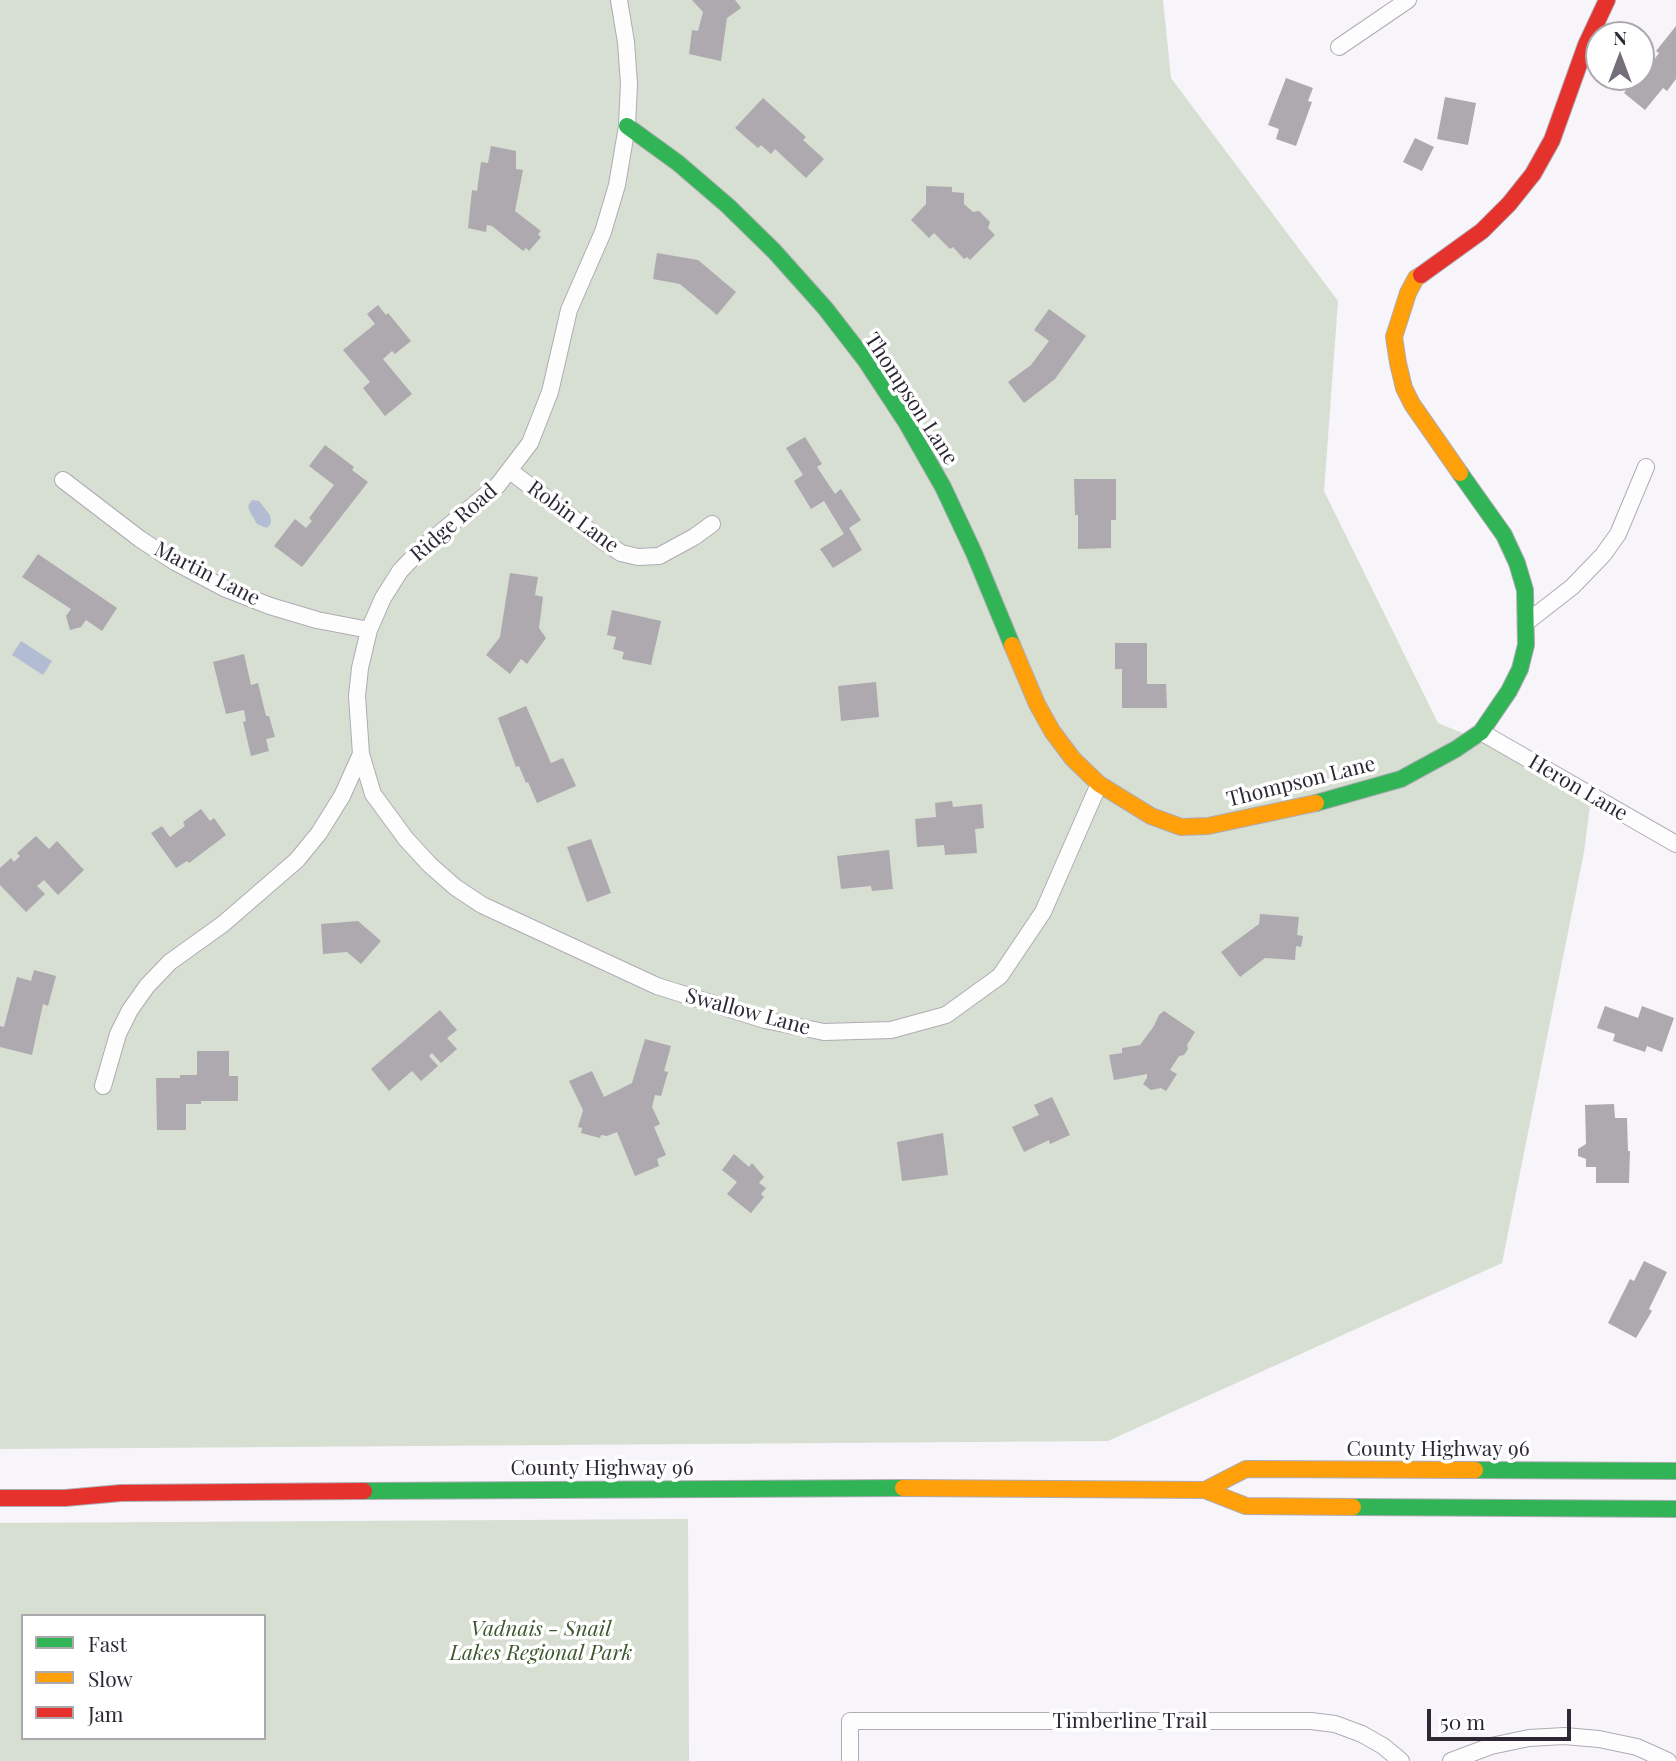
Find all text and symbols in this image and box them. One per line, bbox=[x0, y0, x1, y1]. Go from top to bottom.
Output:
north arrow bbox=[1585, 21, 1655, 91]
text: N bbox=[1613, 24, 1627, 50]
street label: Thompson Lane bbox=[859, 328, 963, 470]
street label: Robin Lane bbox=[522, 475, 624, 559]
street label: Ridge Road bbox=[406, 479, 502, 567]
street label: Martin Lane bbox=[150, 537, 264, 611]
street label: Heron Lane bbox=[1524, 750, 1632, 826]
street label: Thompson Lane bbox=[1224, 751, 1378, 813]
street label: Swallow Lane bbox=[683, 983, 813, 1041]
street label: County Highway 96 bbox=[1347, 1436, 1529, 1462]
street label: County Highway 96 bbox=[511, 1455, 693, 1481]
legend bbox=[21, 1614, 266, 1740]
park label: Vadnais - Snail Lakes Regional Park bbox=[450, 1616, 632, 1666]
text: Fast bbox=[88, 1629, 127, 1657]
text: Slow bbox=[88, 1664, 133, 1692]
scale bar bbox=[1431, 1694, 1574, 1738]
text: Jam bbox=[88, 1699, 124, 1727]
text: 50 m bbox=[1440, 1707, 1485, 1735]
street label: Timberline Trail bbox=[1053, 1708, 1207, 1734]

